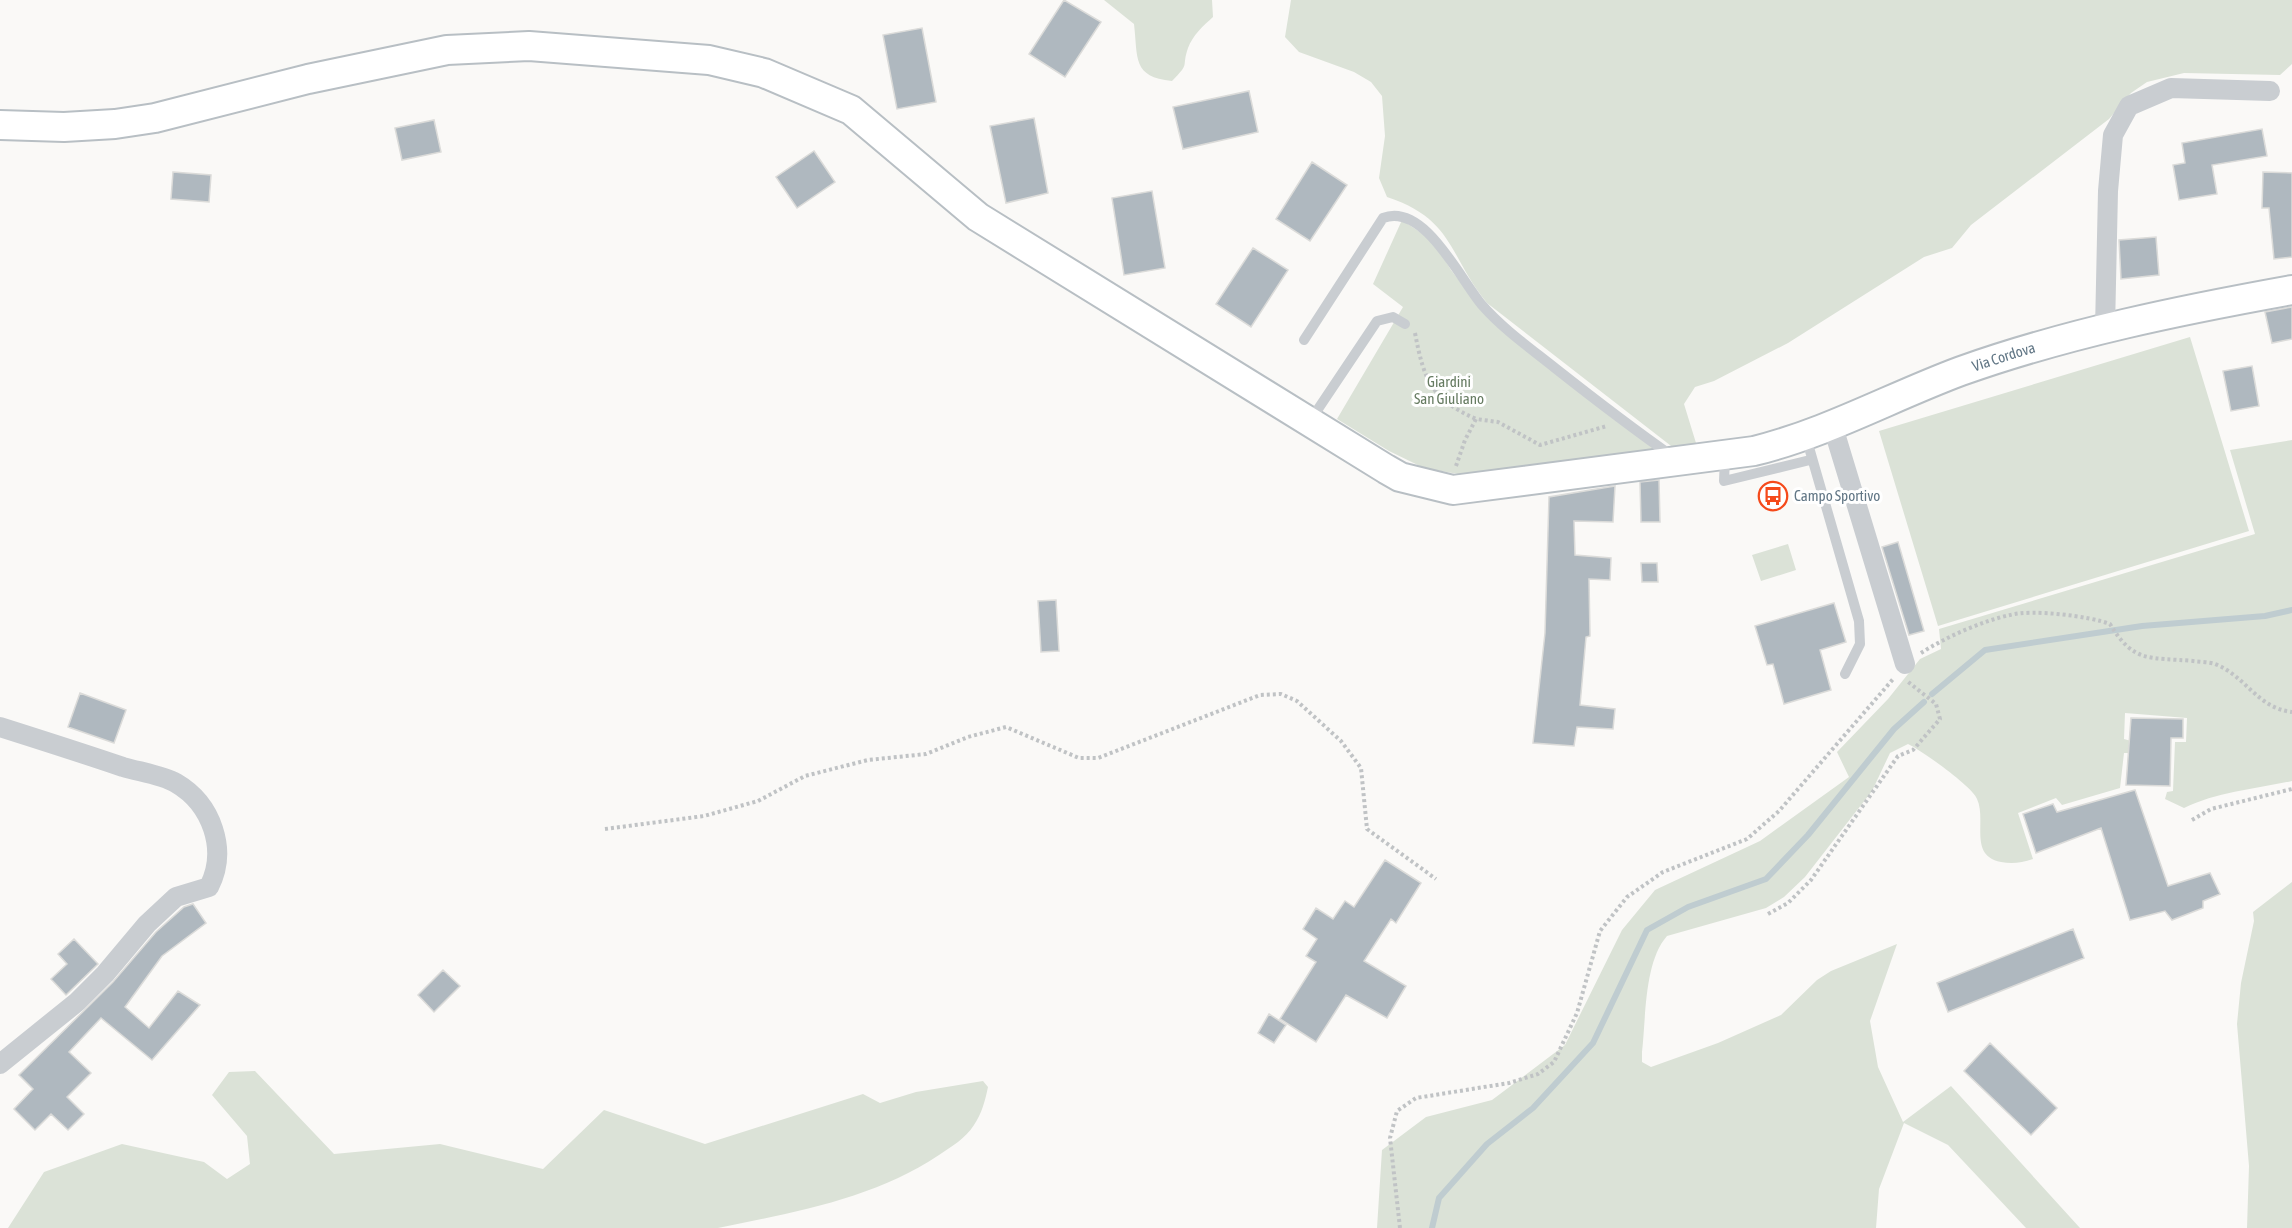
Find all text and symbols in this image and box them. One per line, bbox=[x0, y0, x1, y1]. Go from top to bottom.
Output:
street label: Via Cordova bbox=[1970, 339, 2037, 375]
park label: Giardini San Giuliano bbox=[1414, 373, 1484, 407]
bus stop icon: Campo Sportivo bbox=[1757, 480, 1789, 512]
place label: Campo Sportivo bbox=[1794, 487, 1880, 504]

